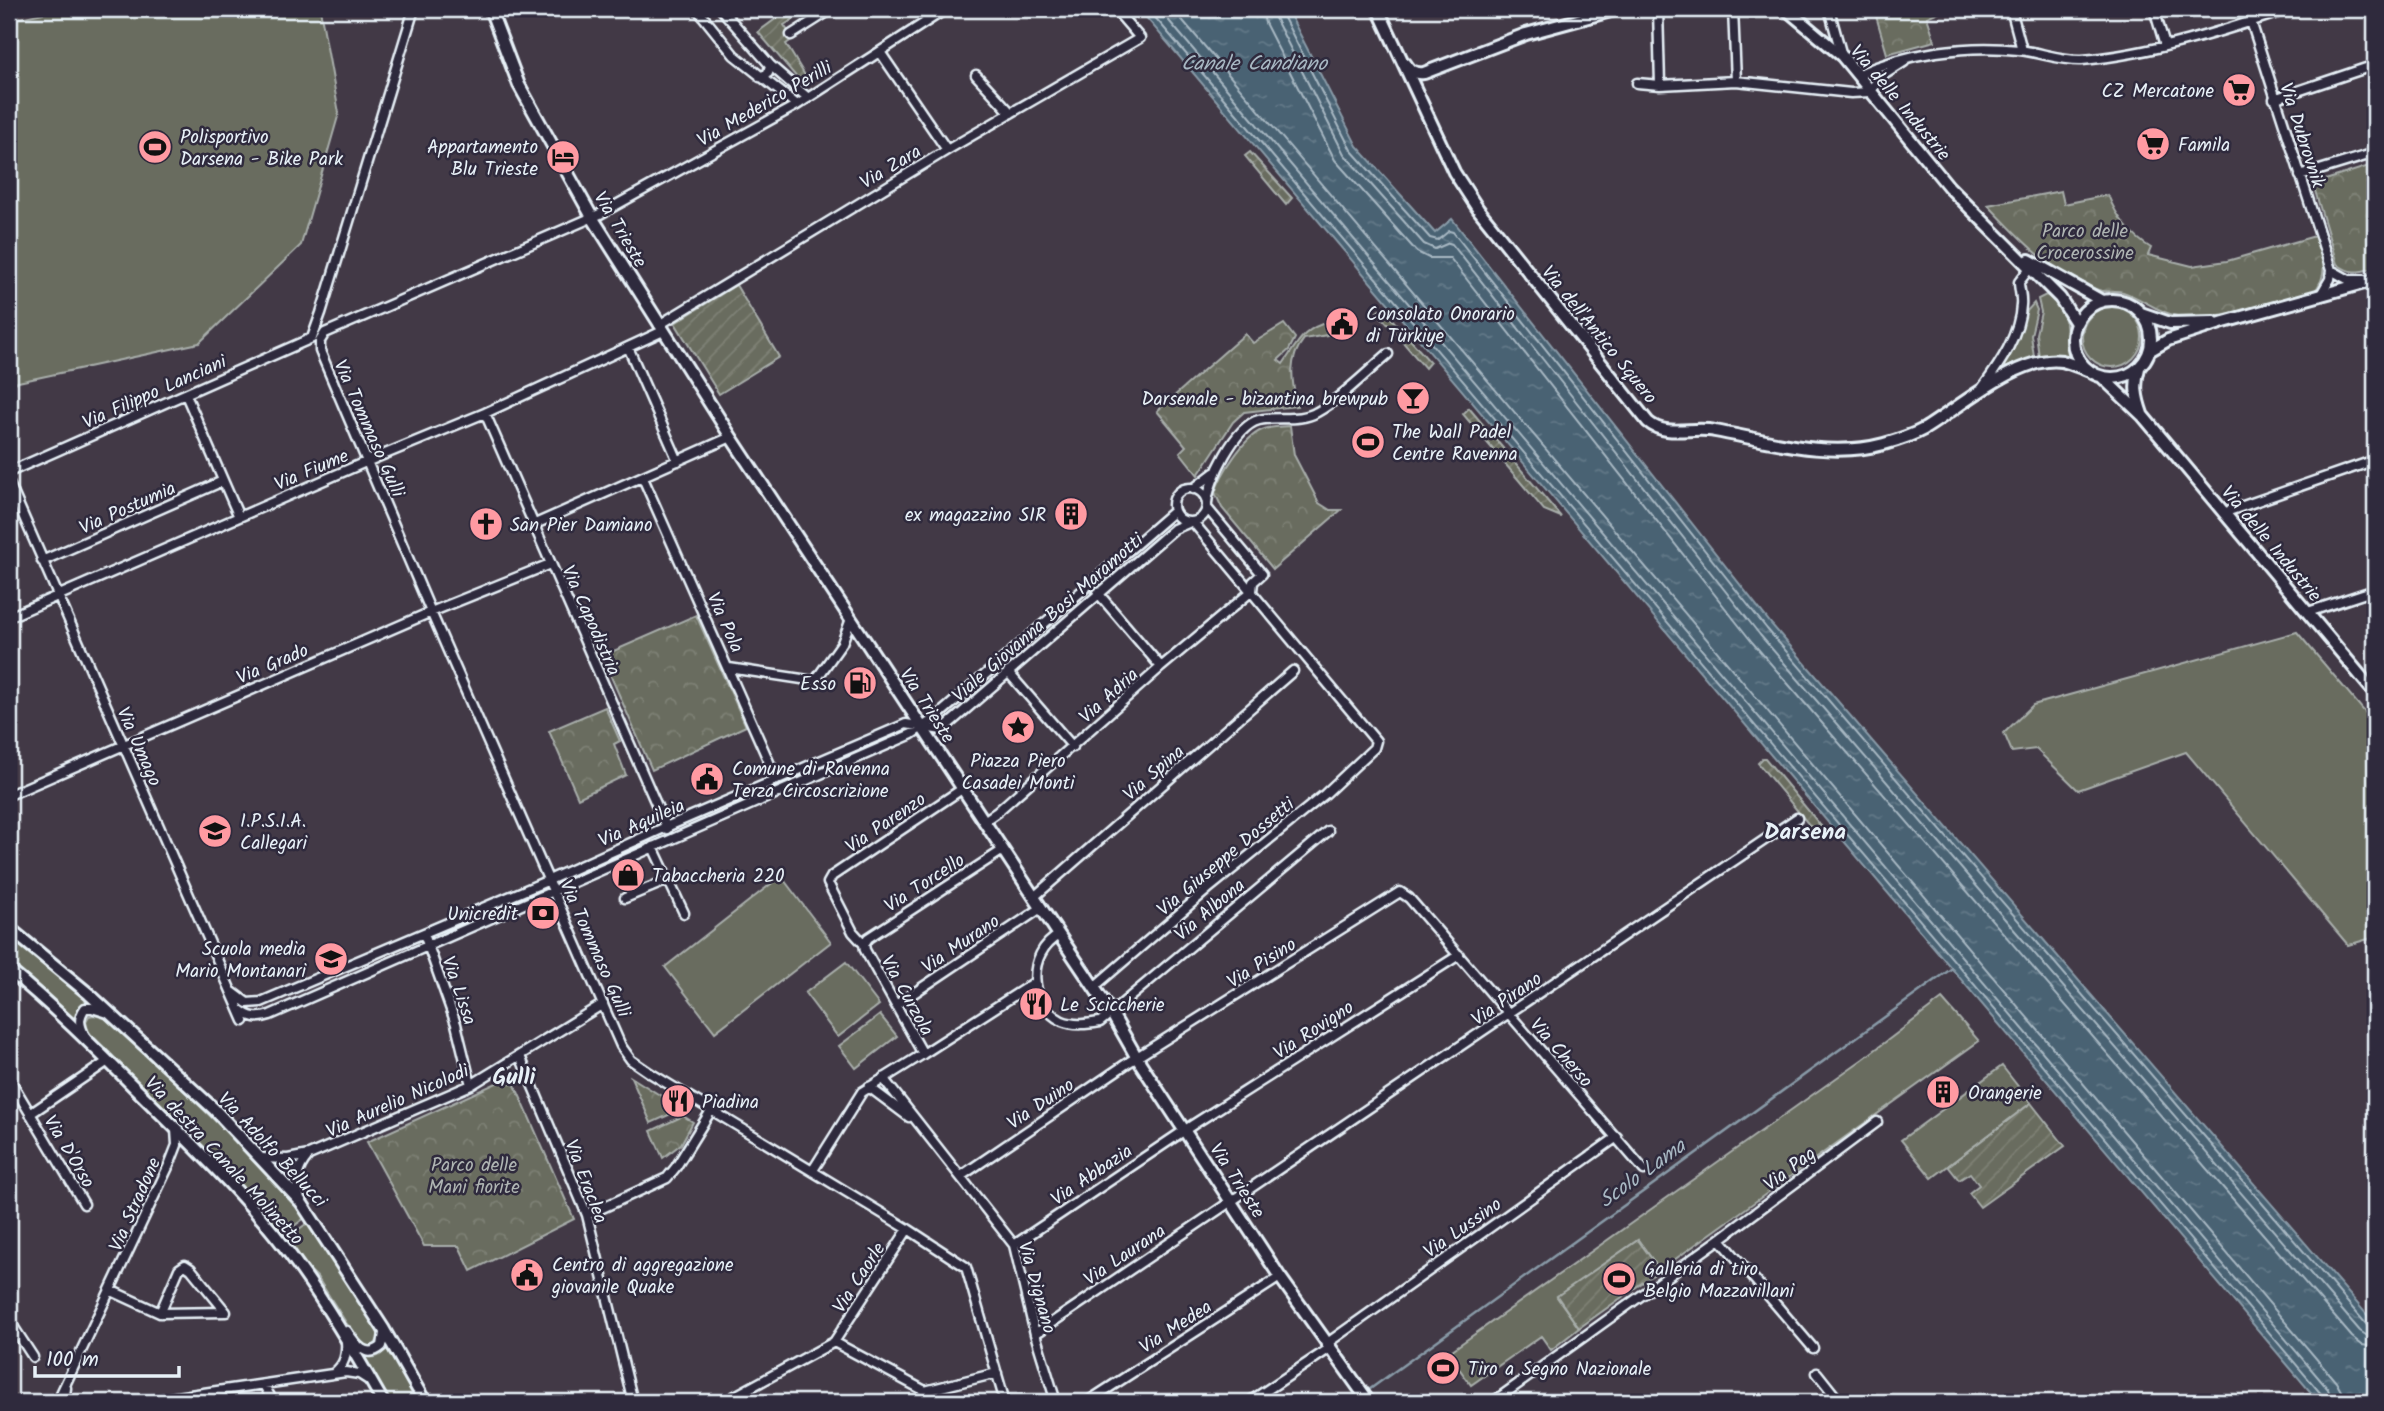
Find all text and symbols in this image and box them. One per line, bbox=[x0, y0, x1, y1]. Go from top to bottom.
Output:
street label: Via delle Industrie bbox=[1842, 38, 1958, 168]
water label: Canale Candiano bbox=[1181, 48, 1329, 81]
street label: Via Mederico Perilli bbox=[692, 53, 839, 156]
supermarket icon: CZ Mercatone bbox=[2220, 71, 2258, 109]
place label: CZ Mercatone bbox=[2101, 77, 2214, 107]
street label: Via Dubrovnik bbox=[2270, 79, 2332, 192]
place label: Polisportivo Darsena - Bike Park bbox=[180, 123, 343, 175]
supermarket icon: Famila bbox=[2134, 125, 2172, 163]
sports icon: Polisportivo Darsena - Bike Park bbox=[136, 128, 174, 166]
place label: Famila bbox=[2178, 131, 2230, 161]
place label: Appartamento Blu Trieste bbox=[427, 133, 538, 185]
hotel icon: Appartamento Blu Trieste bbox=[544, 138, 582, 176]
street label: Via Zara bbox=[855, 138, 927, 198]
street label: Via Trieste bbox=[585, 186, 654, 274]
park label: Parco delle Crocerossine bbox=[2036, 217, 2134, 269]
street label: Via dell'Antico Squero bbox=[1533, 259, 1664, 411]
place label: Consolato Onorario di Türkiye bbox=[1366, 300, 1515, 352]
public building icon: Consolato Onorario di Türkiye bbox=[1323, 305, 1361, 343]
street label: Via Filippo Lanciani bbox=[78, 347, 233, 438]
street label: Via Tommaso Gulli bbox=[324, 355, 413, 504]
bar icon: Darsenale - bizantina brewpub bbox=[1394, 379, 1432, 417]
place label: Darsenale - bizantina brewpub bbox=[1141, 385, 1388, 415]
place label: The Wall Padel Centre Ravenna bbox=[1392, 418, 1518, 470]
sports icon: The Wall Padel Centre Ravenna bbox=[1349, 423, 1387, 461]
street label: Via Fiume bbox=[270, 442, 354, 500]
street label: Via Postumia bbox=[75, 474, 181, 544]
street label: Via delle Industrie bbox=[2213, 479, 2329, 609]
building icon: ex magazzino SIR bbox=[1052, 495, 1090, 533]
place label: ex magazzino SIR bbox=[905, 501, 1046, 531]
church icon: San Pier Damiano bbox=[467, 505, 505, 543]
place label: San Pier Damiano bbox=[510, 511, 653, 541]
street label: Viale Giovanna Bosi Maramotti bbox=[946, 526, 1152, 710]
street label: Via Capodistria bbox=[552, 561, 628, 681]
street label: Via Pola bbox=[698, 588, 751, 658]
street label: Via Grado bbox=[232, 636, 314, 694]
street label: Via Adria bbox=[1073, 661, 1146, 732]
street label: Via Trieste bbox=[891, 662, 962, 750]
fuel station icon: Esso bbox=[841, 664, 879, 702]
place label: Esso bbox=[800, 670, 836, 700]
street label: Via Umago bbox=[107, 702, 169, 791]
place icon: Piazza Piero Casadei Monti bbox=[999, 708, 1037, 746]
street label: Via Spina bbox=[1117, 738, 1192, 809]
place label: Piazza Piero Casadei Monti bbox=[961, 747, 1076, 799]
place label: Comune di Ravenna Terza Circoscrizione bbox=[732, 755, 890, 807]
public building icon: Comune di Ravenna Terza Circoscrizione bbox=[688, 760, 726, 798]
street label: Via Parenzo bbox=[839, 785, 933, 862]
street label: Via Giuseppe Dossetti bbox=[1151, 790, 1303, 924]
street label: Via Aquileia bbox=[594, 791, 690, 856]
place label: I.P.S.I.A. Callegari bbox=[240, 807, 308, 859]
school or university icon: I.P.S.I.A. Callegari bbox=[196, 812, 234, 850]
district label: Darsena bbox=[1764, 815, 1846, 851]
street label: Via Torcello bbox=[879, 846, 971, 921]
shop icon: Tabaccheria 220 bbox=[609, 856, 647, 894]
place label: Tabaccheria 220 bbox=[652, 862, 785, 892]
street label: Via Albona bbox=[1168, 872, 1252, 949]
street label: Via Tommaso Gulli bbox=[550, 875, 639, 1024]
bank icon: Unicredit bbox=[524, 894, 562, 932]
place label: Unicredit bbox=[447, 900, 519, 930]
street label: Via Murano bbox=[916, 907, 1006, 982]
street label: Via Pisino bbox=[1221, 930, 1303, 997]
place label: Scuola media Mario Montanari bbox=[175, 935, 307, 987]
school or university icon: Scuola media Mario Montanari bbox=[312, 940, 350, 978]
street label: Via Curzola bbox=[872, 950, 941, 1042]
street label: Via Lissa bbox=[432, 952, 484, 1029]
street label: Via Pirano bbox=[1466, 965, 1549, 1034]
restaurant icon: Le Sciccherie bbox=[1017, 985, 1055, 1023]
place label: Le Sciccherie bbox=[1060, 991, 1165, 1021]
street label: Via Rovigno bbox=[1268, 993, 1360, 1068]
street label: Via Cherso bbox=[1522, 1012, 1599, 1095]
street label: Via Aurelio Nicolodi bbox=[321, 1056, 476, 1147]
district label: Gulli bbox=[492, 1060, 537, 1096]
street label: Via destra Canale Molinetto bbox=[137, 1070, 310, 1253]
street label: Via Duino bbox=[1001, 1071, 1081, 1138]
building icon: Orangerie bbox=[1924, 1073, 1962, 1111]
place label: Orangerie bbox=[1968, 1079, 2042, 1109]
restaurant icon: Piadina bbox=[659, 1082, 697, 1120]
street label: Via Adolfo Bellucci bbox=[210, 1086, 334, 1216]
place label: Piadina bbox=[702, 1088, 759, 1118]
street label: Via D'Orso bbox=[35, 1110, 102, 1194]
water label: Scolo Lama bbox=[1592, 1131, 1694, 1217]
street label: Via Eraclea bbox=[555, 1135, 615, 1228]
street label: Via Abbazia bbox=[1045, 1137, 1139, 1214]
street label: Via Trieste bbox=[1201, 1137, 1272, 1225]
street label: Via Pag bbox=[1757, 1140, 1823, 1199]
park label: Parco delle Mani fiorite bbox=[428, 1151, 520, 1203]
street label: Via Stradone bbox=[102, 1152, 170, 1257]
street label: Via Lussino bbox=[1418, 1191, 1509, 1267]
street label: Via Laurana bbox=[1078, 1217, 1172, 1294]
street label: Via Caorle bbox=[825, 1236, 894, 1320]
street label: Via Dignano bbox=[1009, 1238, 1064, 1337]
place label: Centro di aggregazione giovanile Quake bbox=[551, 1251, 734, 1303]
place label: Galleria di tiro Belgio Mazzavillani bbox=[1644, 1255, 1796, 1307]
public building icon: Centro di aggregazione giovanile Quake bbox=[508, 1256, 546, 1294]
sports icon: Galleria di tiro Belgio Mazzavillani bbox=[1600, 1260, 1638, 1298]
street label: Via Medea bbox=[1134, 1293, 1219, 1362]
scale bar bbox=[35, 1334, 178, 1378]
text: 100 m bbox=[46, 1344, 99, 1377]
sports icon: Tiro a Segno Nazionale bbox=[1424, 1349, 1462, 1387]
place label: Tiro a Segno Nazionale bbox=[1468, 1355, 1652, 1385]

